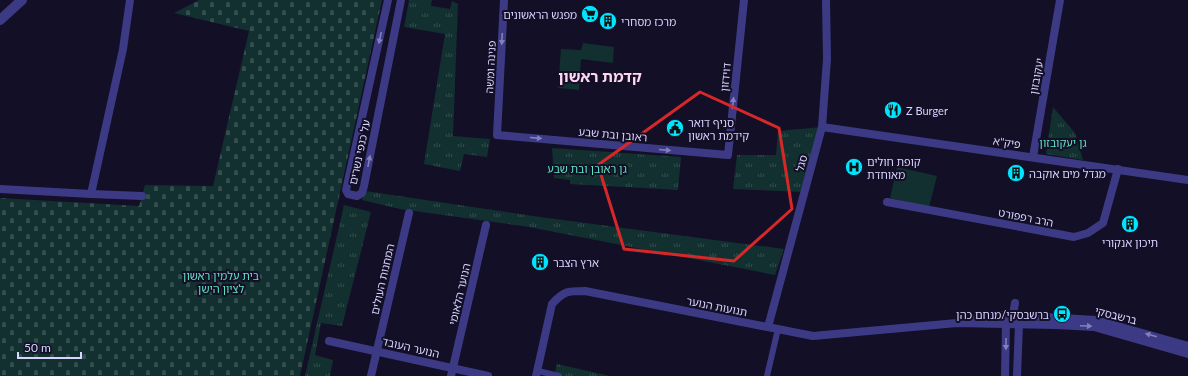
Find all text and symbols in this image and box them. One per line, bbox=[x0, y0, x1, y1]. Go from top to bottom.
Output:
supermarket icon: מפגש הראשונים bbox=[580, 4, 600, 24]
place label: מפגש הראשונים bbox=[503, 8, 577, 21]
building icon: מרכז מסחרי bbox=[598, 11, 618, 31]
place label: מרכז מסחרי bbox=[621, 15, 676, 28]
one-way arrow bbox=[376, 32, 382, 44]
one-way arrow bbox=[499, 33, 506, 45]
street label: פנינה ומשה bbox=[482, 40, 498, 94]
street label: יעקובזון bbox=[1026, 57, 1046, 95]
street label: דוידזון bbox=[717, 62, 733, 92]
district label: קדמת ראשון bbox=[558, 67, 642, 85]
one-way arrow bbox=[730, 97, 737, 109]
restaurant icon: Z Burger bbox=[883, 100, 903, 120]
place label: Z Burger bbox=[906, 104, 948, 117]
place label: סניף דואר קידמת ראשון bbox=[688, 116, 749, 142]
street label: על כנפי נשרים bbox=[346, 118, 372, 186]
public building icon: סניף דואר קידמת ראשון bbox=[665, 118, 685, 138]
street label: ראובן ובת שבע bbox=[578, 125, 648, 143]
street label: פיק"א bbox=[992, 134, 1022, 150]
one-way arrow bbox=[530, 135, 542, 142]
park label: גן יעקובזון bbox=[1039, 136, 1087, 149]
one-way arrow bbox=[659, 147, 671, 153]
street label: סגל bbox=[793, 153, 809, 173]
one-way arrow bbox=[366, 155, 372, 167]
place label: קופת חולים מאוחדת bbox=[867, 155, 921, 181]
hospital icon: קופת חולים מאוחדת bbox=[844, 157, 864, 177]
park label: גן ראובן ובת שבע bbox=[547, 162, 627, 175]
building icon: מגדל מים אוקבה bbox=[1006, 163, 1026, 183]
place label: מגדל מים אוקבה bbox=[1029, 167, 1106, 180]
street label: הרב רפפורט bbox=[997, 205, 1055, 229]
building icon: תיכון אנקורי bbox=[1120, 214, 1140, 234]
place label: תיכון אנקורי bbox=[1102, 236, 1158, 249]
street label: המחנות העולים bbox=[368, 242, 396, 316]
building icon: ארץ הצבר bbox=[530, 252, 550, 272]
place label: ארץ הצבר bbox=[553, 256, 599, 269]
street label: הנוער הלאומי bbox=[446, 262, 472, 326]
park label: בית עלמין ראשון לציון הישן bbox=[183, 269, 259, 295]
street label: תנועות הנוער bbox=[685, 294, 749, 318]
bus stop icon: ברשבסקי/מנחם כהן bbox=[1052, 304, 1072, 324]
street label: ברשבסקי bbox=[1094, 304, 1138, 326]
place label: ברשבסקי/מנחם כהן bbox=[956, 308, 1049, 321]
one-way arrow bbox=[1080, 323, 1092, 330]
one-way arrow bbox=[1144, 332, 1156, 338]
scale bar bbox=[18, 334, 81, 360]
street label: הנוער העובד bbox=[381, 334, 441, 360]
one-way arrow bbox=[1002, 338, 1009, 350]
text: 50 m bbox=[24, 340, 51, 355]

